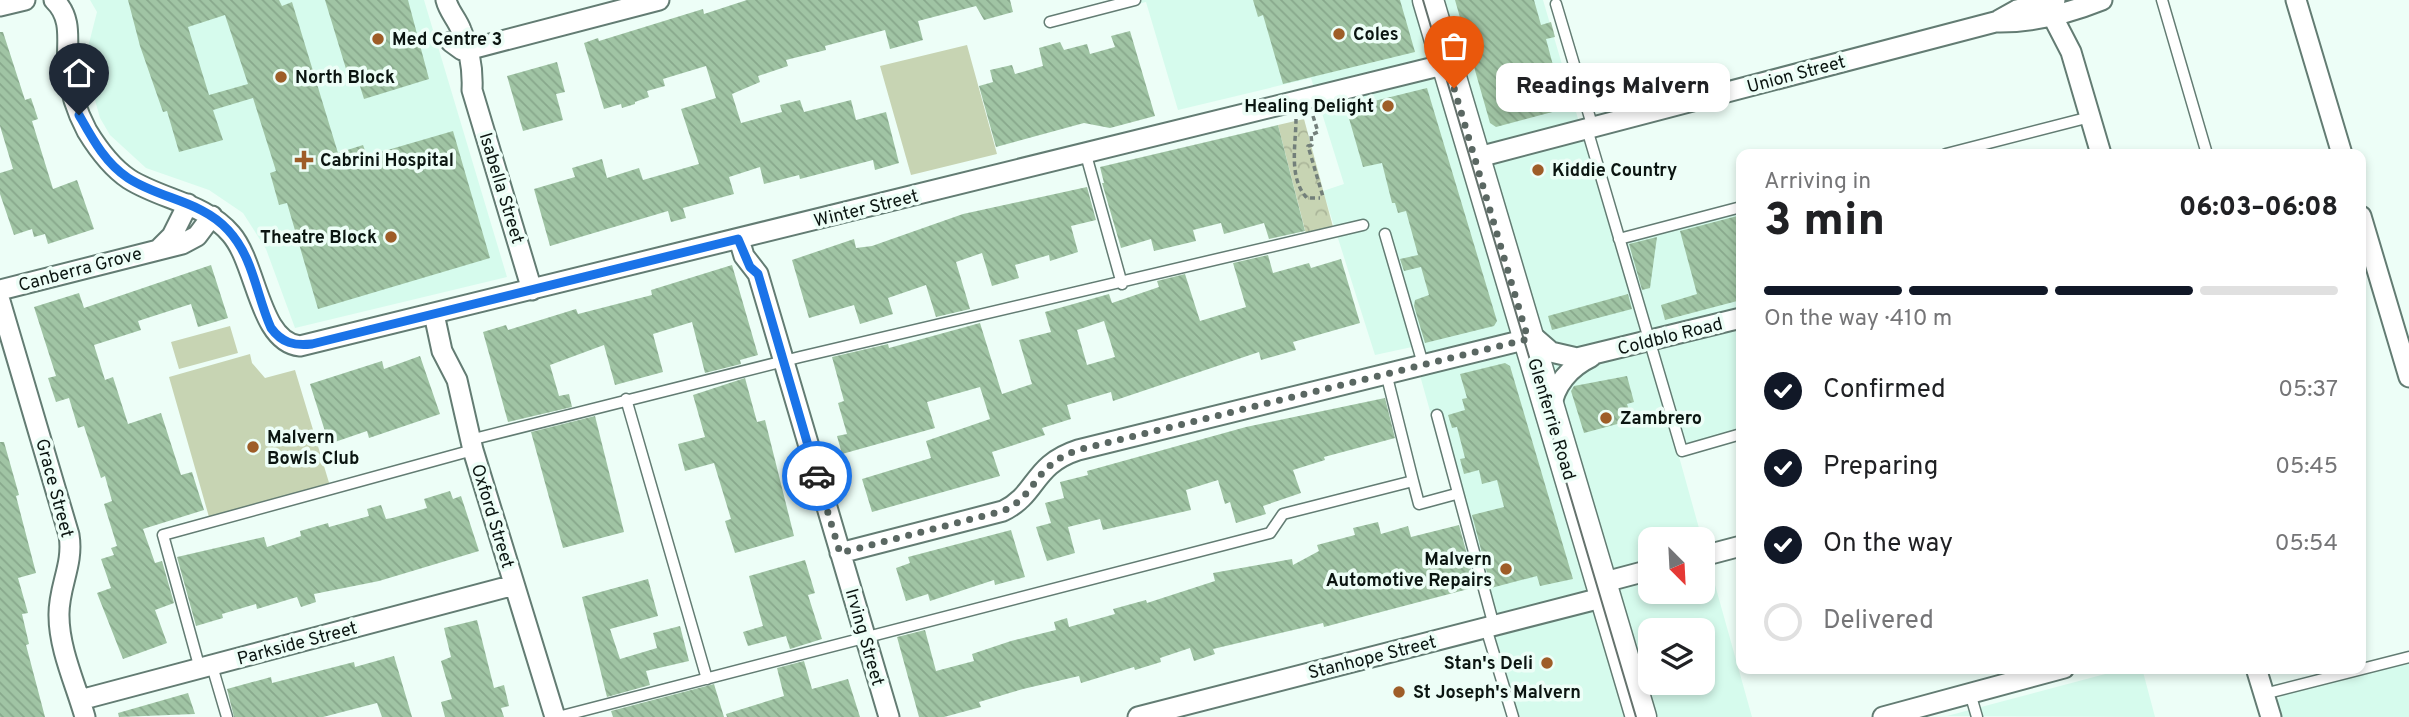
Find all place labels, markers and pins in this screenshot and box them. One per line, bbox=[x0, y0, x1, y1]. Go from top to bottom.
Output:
pin bbox=[1424, 16, 1484, 88]
place label: Coles bbox=[1353, 24, 1399, 47]
marker: Coles bbox=[1331, 26, 1347, 42]
place label: Med Centre 3 bbox=[392, 29, 502, 52]
marker: Med Centre 3 bbox=[370, 31, 386, 47]
pin bbox=[49, 43, 109, 115]
callout: Readings Malvern bbox=[1496, 64, 1730, 112]
place label: North Block bbox=[295, 67, 395, 90]
marker: North Block bbox=[273, 69, 289, 85]
place label: Healing Delight bbox=[1244, 96, 1374, 119]
marker: Healing Delight bbox=[1380, 98, 1396, 114]
marker: Cabrini Hospital bbox=[294, 150, 314, 170]
place label: Cabrini Hospital bbox=[320, 150, 454, 173]
place label: Kiddie Country bbox=[1552, 160, 1677, 183]
marker: Kiddie Country bbox=[1530, 162, 1546, 178]
place label: Theatre Block bbox=[260, 227, 377, 250]
marker: Theatre Block bbox=[383, 229, 399, 245]
place label: Zambrero bbox=[1620, 408, 1702, 431]
marker: Zambrero bbox=[1598, 410, 1614, 426]
place label: Malvern Bowls Club bbox=[267, 427, 359, 471]
marker: Malvern Bowls Club bbox=[245, 439, 261, 455]
place label: Malvern Automotive Repairs bbox=[1326, 549, 1492, 593]
marker: Malvern Automotive Repairs bbox=[1498, 561, 1514, 577]
place label: Stan's Deli bbox=[1444, 653, 1533, 676]
marker: Stan's Deli bbox=[1539, 655, 1555, 671]
place label: St Joseph's Malvern bbox=[1413, 682, 1581, 705]
marker: St Joseph's Malvern bbox=[1391, 684, 1407, 700]

